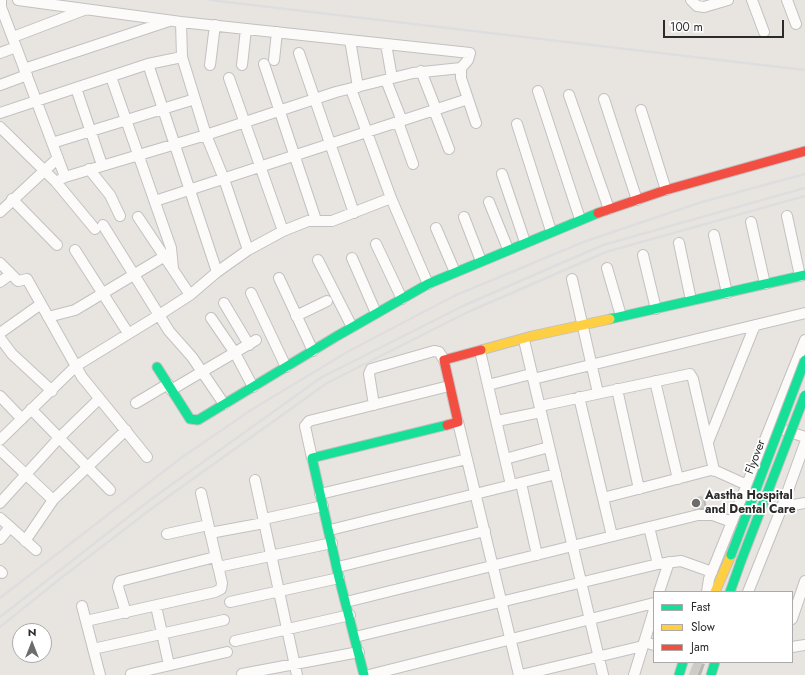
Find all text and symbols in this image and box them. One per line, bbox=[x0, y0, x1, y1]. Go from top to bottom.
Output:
scale bar bbox=[665, 12, 786, 38]
text: 100 m bbox=[670, 18, 703, 36]
street label: Flyover bbox=[743, 438, 769, 476]
place label: Aastha Hospital and Dental Care bbox=[705, 489, 796, 517]
marker: Aastha Hospital and Dental Care bbox=[690, 497, 702, 509]
legend bbox=[653, 591, 793, 663]
text: Fast bbox=[691, 598, 710, 616]
text: Slow bbox=[691, 618, 715, 636]
north arrow bbox=[12, 623, 52, 663]
text: N bbox=[28, 624, 36, 640]
text: Jam bbox=[691, 638, 709, 656]

